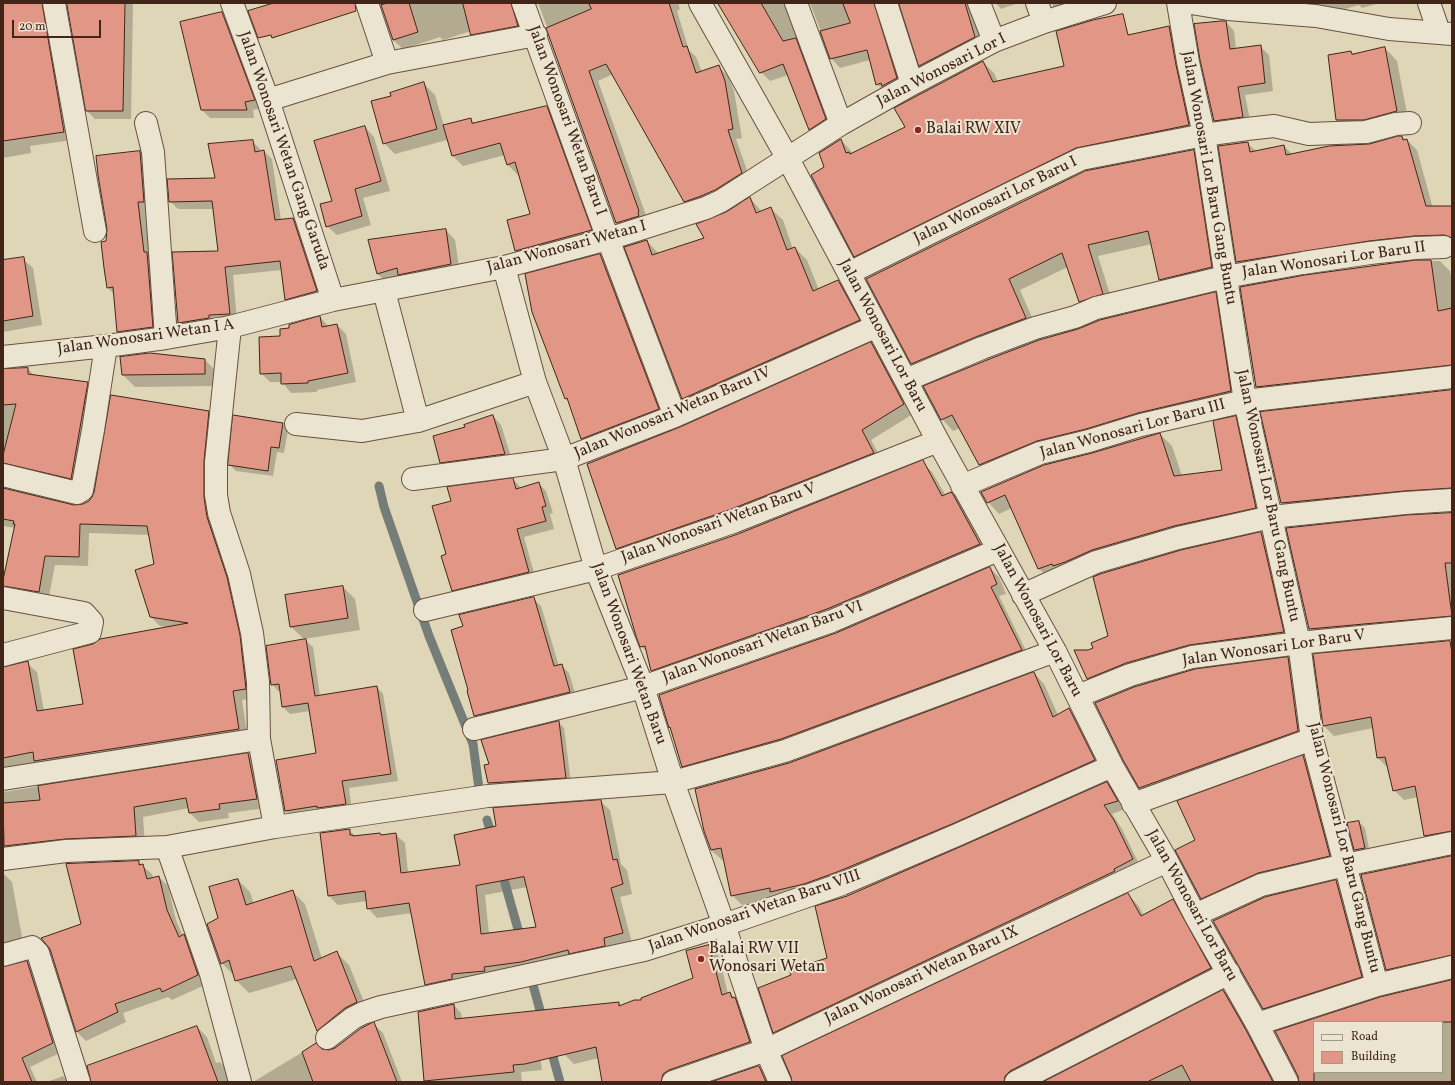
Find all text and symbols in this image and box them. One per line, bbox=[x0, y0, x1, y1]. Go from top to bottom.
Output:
scale bar bbox=[14, 12, 103, 38]
text: 20 m bbox=[19, 19, 46, 35]
street label: Jalan Wonosari Wetan Baru I bbox=[523, 23, 609, 219]
street label: Jalan Wonosari Wetan Gang Garuda bbox=[233, 29, 333, 273]
street label: Jalan Wonosari Lor I bbox=[874, 30, 1010, 112]
street label: Jalan Wonosari Lor Baru Gang Buntu bbox=[1176, 49, 1240, 307]
place label: Balai RW XIV bbox=[926, 120, 1021, 140]
marker: Balai RW XIV bbox=[913, 125, 923, 135]
street label: Jalan Wonosari Lor Baru I bbox=[911, 153, 1081, 249]
street label: Jalan Wonosari Wetan I bbox=[485, 218, 649, 278]
street label: Jalan Wonosari Lor Baru II bbox=[1241, 239, 1427, 283]
street label: Jalan Wonosari Lor Baru bbox=[833, 256, 931, 416]
street label: Jalan Wonosari Wetan I A bbox=[56, 316, 236, 360]
street label: Jalan Wonosari Wetan Baru IV bbox=[572, 364, 774, 464]
street label: Jalan Wonosari Lor Baru Gang Buntu bbox=[1231, 368, 1303, 624]
street label: Jalan Wonosari Lor Baru III bbox=[1038, 396, 1228, 464]
street label: Jalan Wonosari Wetan Baru V bbox=[619, 480, 819, 568]
street label: Jalan Wonosari Lor Baru bbox=[988, 541, 1086, 701]
street label: Jalan Wonosari Wetan Baru bbox=[586, 561, 670, 747]
street label: Jalan Wonosari Wetan Baru VI bbox=[660, 598, 866, 688]
street label: Jalan Wonosari Lor Baru V bbox=[1181, 627, 1367, 671]
street label: Jalan Wonosari Lor Baru Gang Buntu bbox=[1303, 721, 1383, 975]
street label: Jalan Wonosari Lor Baru bbox=[1141, 827, 1241, 985]
street label: Jalan Wonosari Wetan Baru VIII bbox=[646, 867, 864, 957]
street label: Jalan Wonosari Wetan Baru IX bbox=[822, 923, 1022, 1029]
place label: Balai RW VII Wonosari Wetan bbox=[709, 940, 825, 978]
marker: Balai RW VII Wonosari Wetan bbox=[696, 954, 706, 964]
legend bbox=[1313, 1021, 1443, 1073]
text: Road bbox=[1351, 1029, 1378, 1045]
text: Building bbox=[1351, 1049, 1396, 1065]

